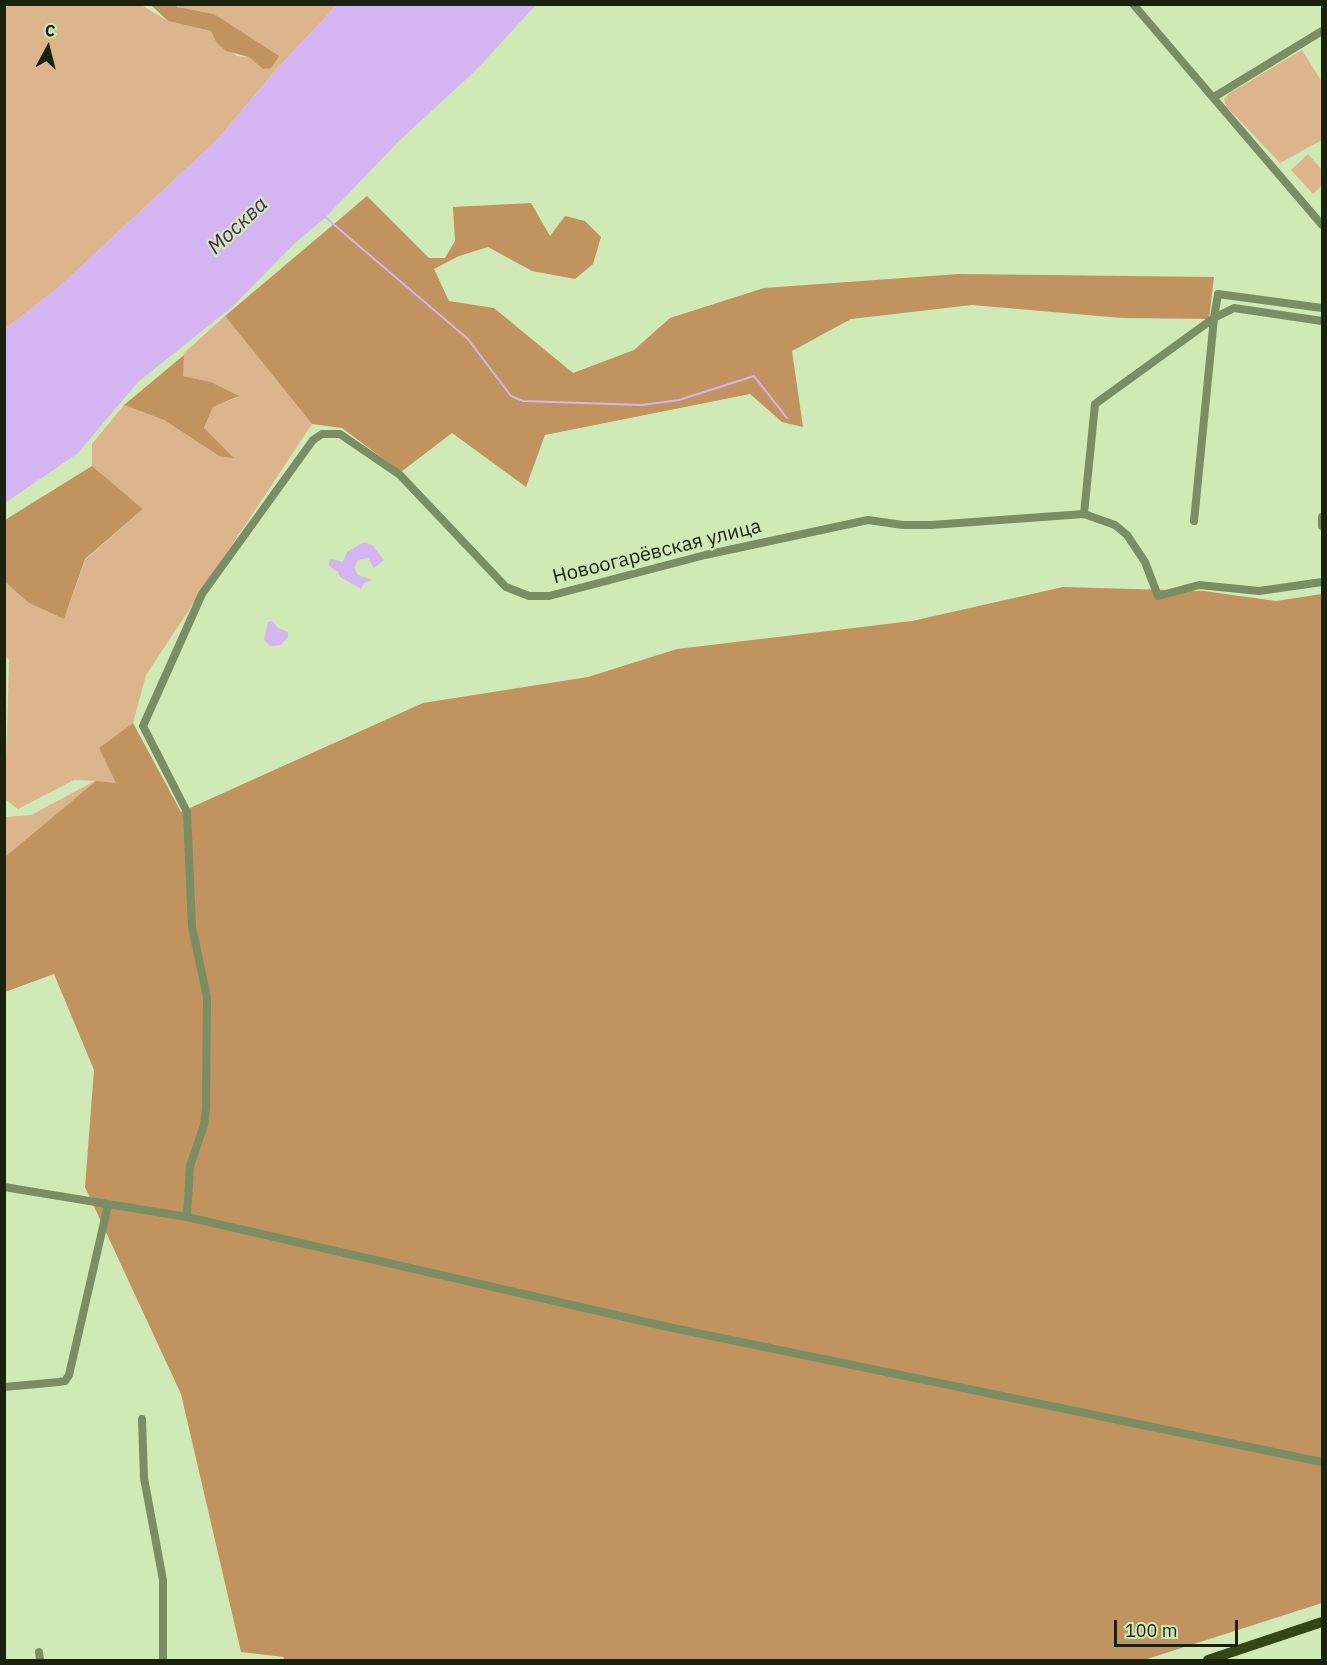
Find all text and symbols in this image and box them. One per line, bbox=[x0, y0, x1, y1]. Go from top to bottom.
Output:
north arrow bbox=[18, 18, 78, 78]
text: С bbox=[44, 20, 57, 41]
water label: Москва bbox=[203, 192, 273, 260]
street label: Новоогарёвская улица bbox=[550, 514, 764, 590]
scale bar bbox=[1117, 1608, 1242, 1646]
text: 100 m bbox=[1125, 1619, 1177, 1642]

